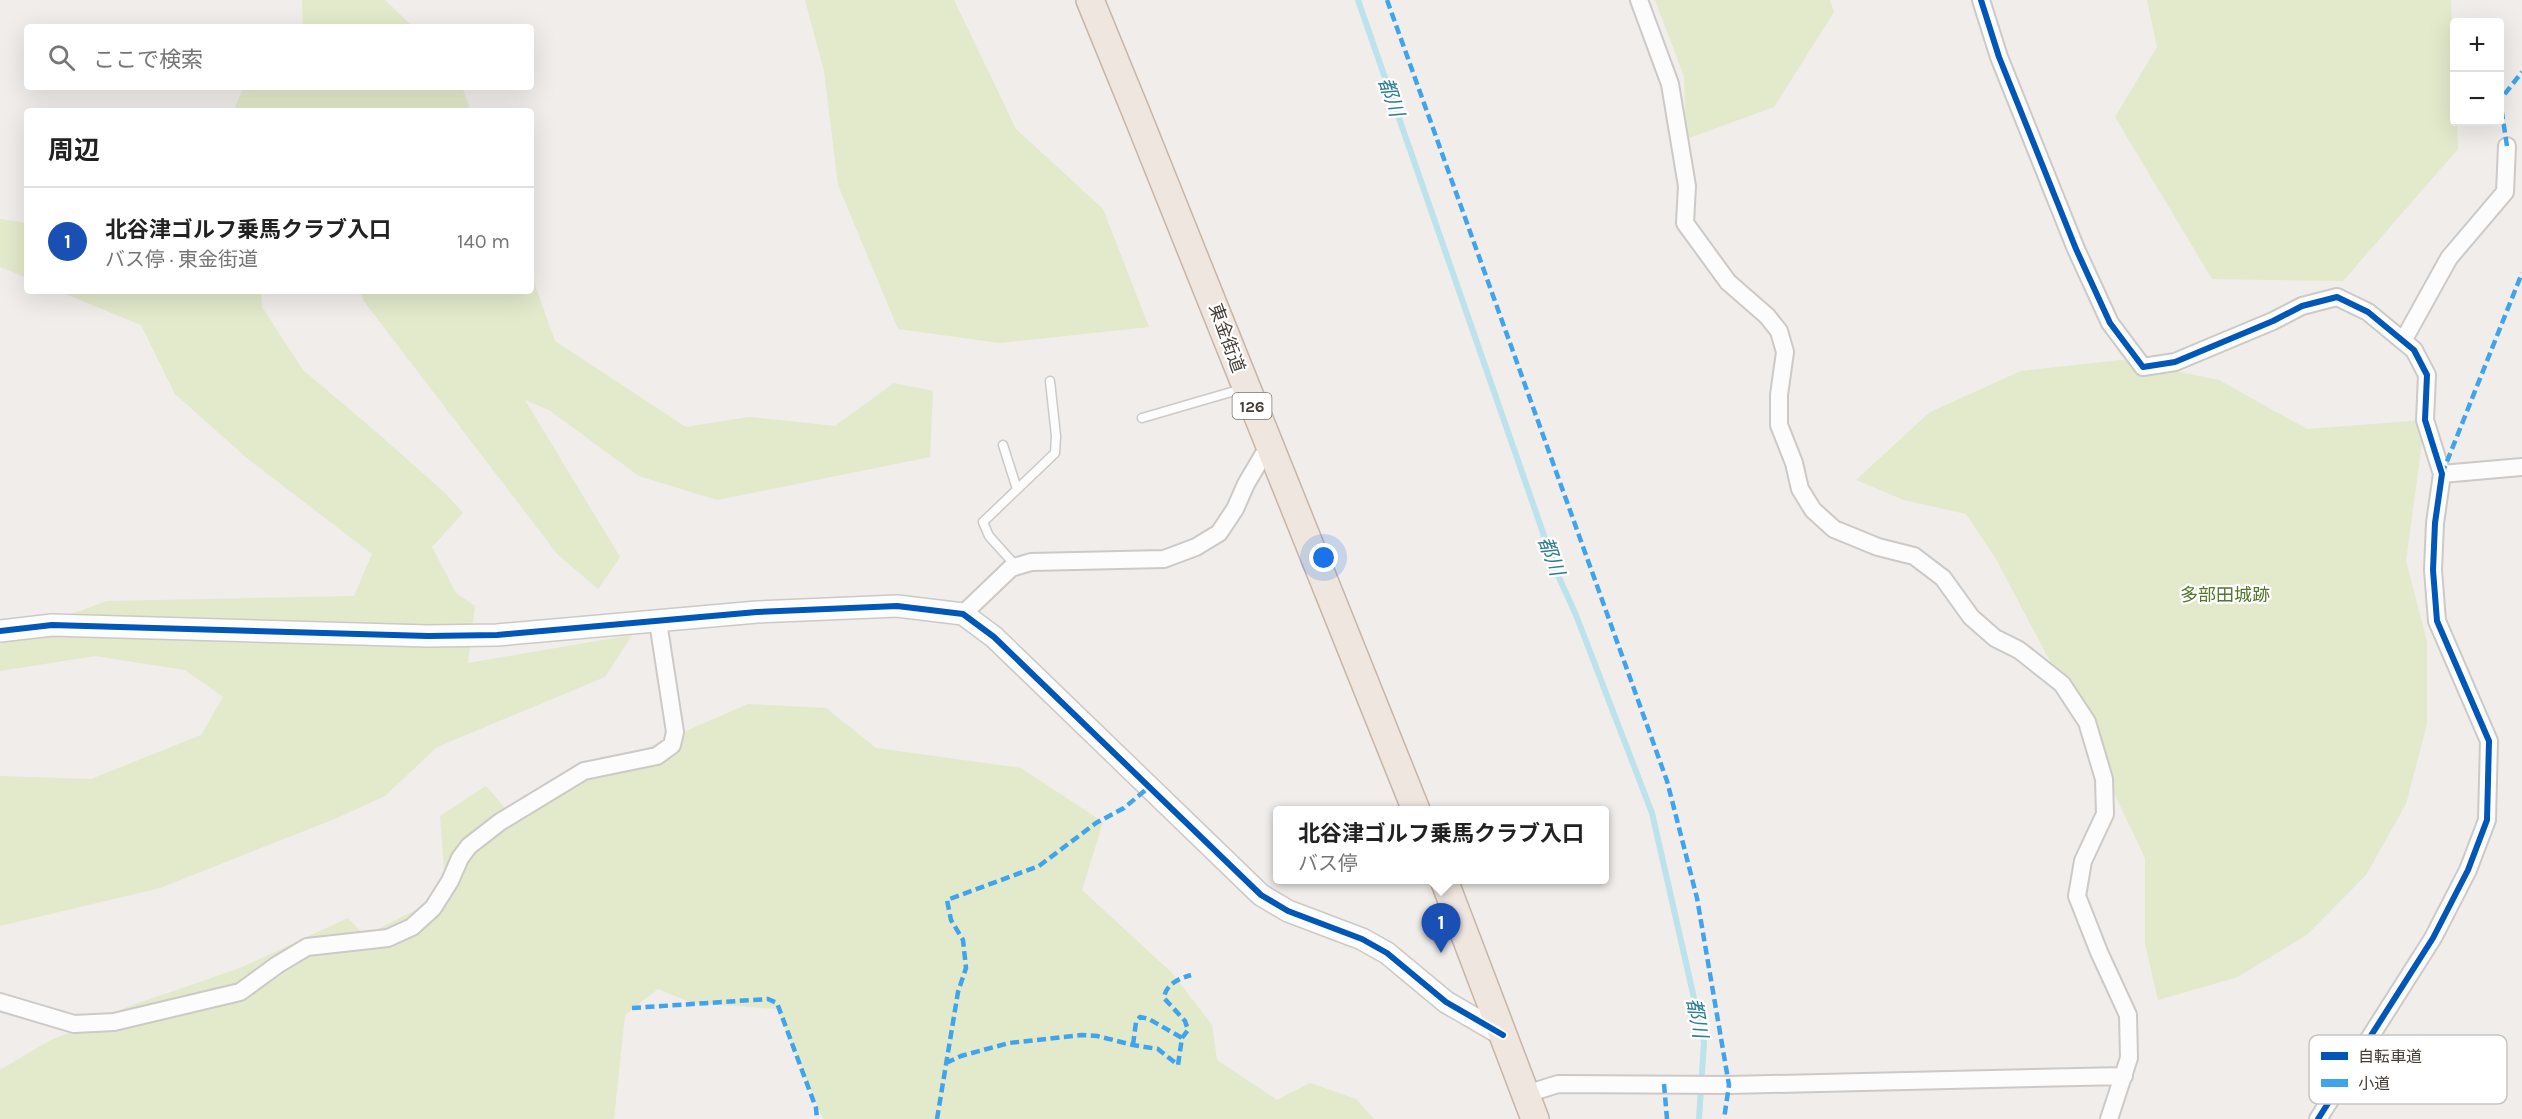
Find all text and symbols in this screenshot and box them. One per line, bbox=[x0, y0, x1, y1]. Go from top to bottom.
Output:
map controls bbox=[2450, 18, 2504, 126]
button: + bbox=[2450, 18, 2504, 72]
search box bbox=[24, 24, 534, 90]
icon: search bbox=[45, 41, 78, 74]
text: ここで検索 bbox=[93, 47, 203, 73]
button: − bbox=[2450, 72, 2504, 126]
water label: 都川 bbox=[1374, 74, 1409, 122]
text: 周辺 bbox=[48, 135, 100, 166]
text: 北谷津ゴルフ乗馬クラブ入口 bbox=[105, 217, 391, 243]
text: 1 bbox=[64, 230, 71, 253]
text: 140 m bbox=[457, 230, 510, 253]
text: バス停 · 東金街道 bbox=[105, 248, 258, 271]
street label: 東金街道 bbox=[1204, 300, 1250, 376]
road number: 126 bbox=[1232, 393, 1272, 419]
water label: 都川 bbox=[1533, 533, 1569, 581]
your location bbox=[1309, 543, 1338, 572]
park label: 多部田城跡 bbox=[2180, 584, 2270, 606]
popup bbox=[1273, 806, 1609, 884]
text: 北谷津ゴルフ乗馬クラブ入口 bbox=[1298, 821, 1584, 847]
text: バス停 bbox=[1298, 852, 1358, 875]
pin: 1 bbox=[1422, 904, 1460, 953]
water label: 都川 bbox=[1682, 996, 1712, 1042]
legend bbox=[2309, 1035, 2507, 1104]
text: 自転車道 bbox=[2358, 1047, 2422, 1066]
text: 小道 bbox=[2358, 1074, 2390, 1093]

